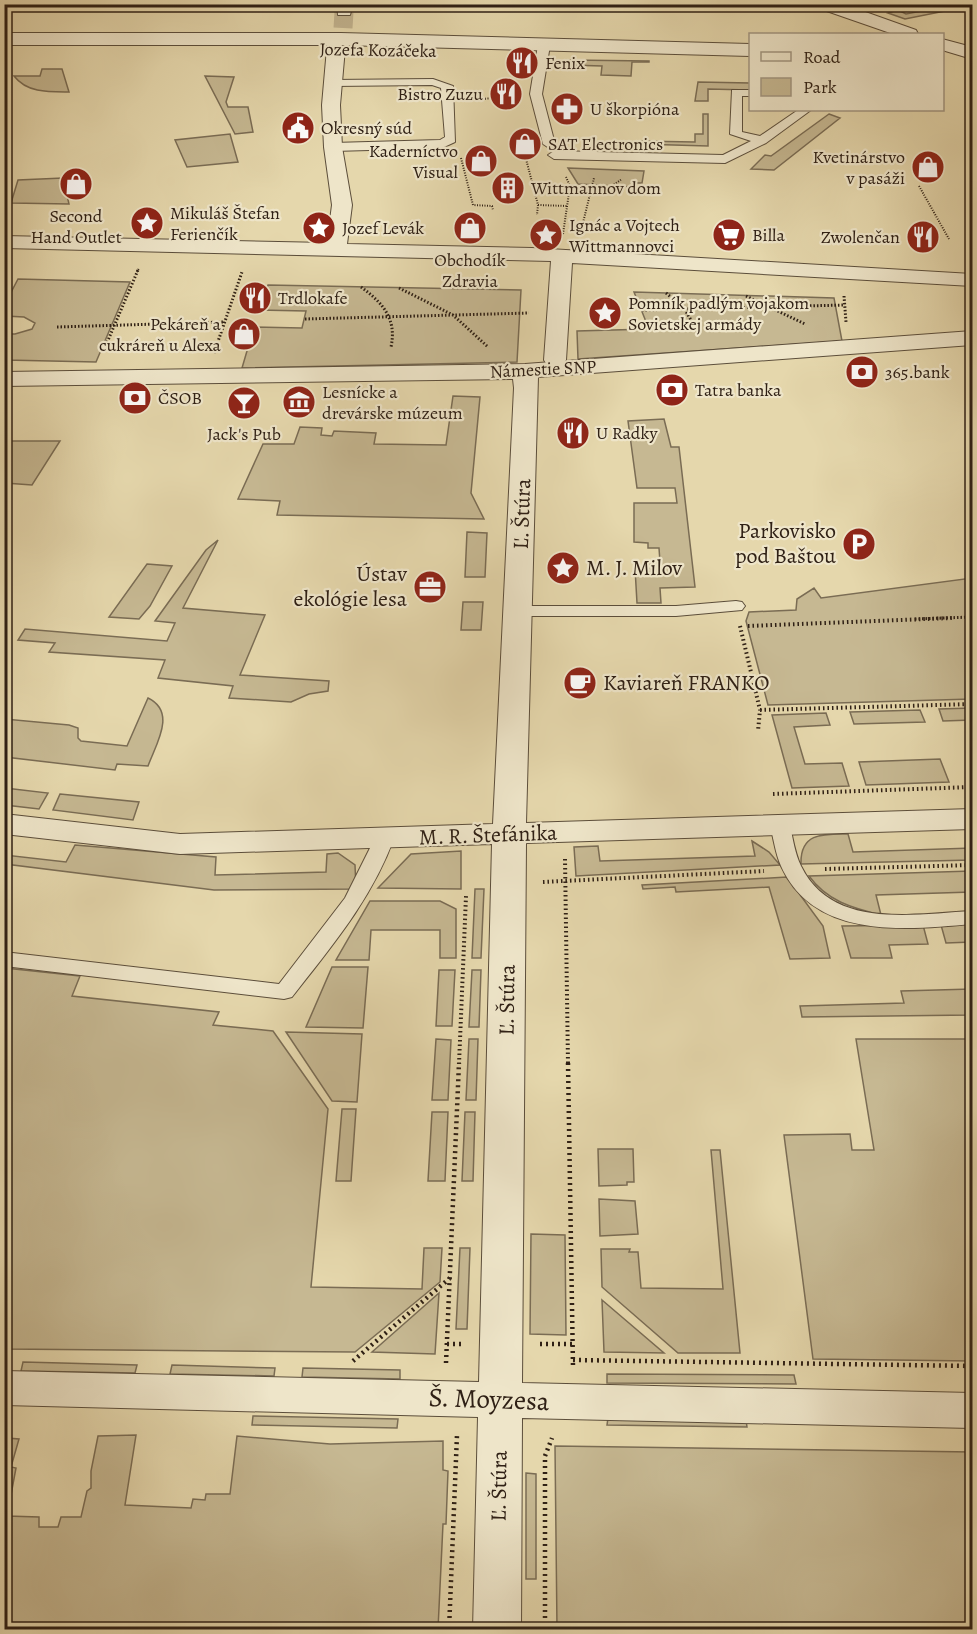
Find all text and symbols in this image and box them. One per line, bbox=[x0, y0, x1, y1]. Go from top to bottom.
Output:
legend bbox=[749, 33, 944, 111]
street label: Jozefa Kozáčeka bbox=[319, 37, 437, 63]
restaurant icon: Fenix bbox=[504, 45, 540, 81]
text: Road bbox=[803, 45, 841, 69]
place label: Fenix bbox=[545, 51, 585, 75]
text: Park bbox=[803, 75, 837, 99]
restaurant icon: Bistro Zuzu bbox=[488, 76, 524, 112]
place label: Bistro Zuzu bbox=[397, 82, 483, 106]
pharmacy icon: U škorpióna bbox=[549, 91, 585, 127]
place label: U škorpióna bbox=[590, 97, 680, 121]
public building icon: Okresný súd bbox=[280, 110, 316, 146]
place label: Okresný súd bbox=[321, 116, 413, 140]
shop icon: SAT Electronics bbox=[507, 126, 543, 162]
place label: SAT Electronics bbox=[548, 132, 663, 156]
place label: Kaderníctvo Visual bbox=[369, 139, 459, 184]
shop icon: Kaderníctvo Visual bbox=[463, 143, 499, 179]
place label: Kvetinárstvo v pasáži bbox=[812, 145, 905, 190]
shop icon: Kvetinárstvo v pasáži bbox=[910, 149, 946, 185]
shop icon: Second Hand Outlet bbox=[58, 166, 94, 202]
building icon: Wittmannov dom bbox=[490, 170, 526, 206]
place label: Wittmannov dom bbox=[530, 176, 661, 200]
place label: Mikuláš Štefan Ferienčík bbox=[170, 201, 280, 246]
place label: Second Hand Outlet bbox=[30, 204, 122, 249]
place icon: Mikuláš Štefan Ferienčík bbox=[129, 205, 165, 241]
place icon: Jozef Levák bbox=[301, 210, 337, 246]
shop icon: Obchodík Zdravia bbox=[452, 210, 488, 246]
place label: Ignác a Vojtech Wittmannovci bbox=[568, 213, 680, 258]
place label: Jozef Levák bbox=[342, 216, 424, 240]
place icon: Ignác a Vojtech Wittmannovci bbox=[528, 217, 564, 253]
supermarket icon: Billa bbox=[711, 217, 747, 253]
restaurant icon: Zwolenčan bbox=[905, 219, 941, 255]
place label: Billa bbox=[752, 223, 785, 247]
place label: Zwolenčan bbox=[821, 225, 900, 249]
place label: Obchodík Zdravia bbox=[434, 248, 506, 293]
restaurant icon: Trdlokafe bbox=[237, 280, 273, 316]
place label: Trdlokafe bbox=[278, 286, 348, 310]
place label: Pomník padlým vojakom Sovietskej armády bbox=[628, 291, 809, 336]
place icon: Pomník padlým vojakom Sovietskej armády bbox=[587, 295, 623, 331]
place label: Pekáreň a cukráreň u Alexa bbox=[99, 312, 222, 357]
shop icon: Pekáreň a cukráreň u Alexa bbox=[226, 316, 262, 352]
street label: Námestie SNP bbox=[489, 354, 597, 384]
bank icon: 365.bank bbox=[844, 354, 880, 390]
place label: 365.bank bbox=[885, 360, 950, 384]
bank icon: Tatra banka bbox=[654, 372, 690, 408]
place label: Tatra banka bbox=[695, 378, 782, 402]
bank icon: ČSOB bbox=[117, 380, 153, 416]
place label: Lesnícke a drevárske múzeum bbox=[322, 380, 463, 425]
museum icon: Lesnícke a drevárske múzeum bbox=[281, 384, 317, 420]
bar icon: Jack's Pub bbox=[226, 385, 262, 421]
place label: ČSOB bbox=[158, 386, 202, 410]
restaurant icon: U Radky bbox=[555, 415, 591, 451]
place label: U Radky bbox=[596, 421, 658, 445]
place label: Jack's Pub bbox=[207, 422, 281, 446]
street label: Ľ. Štúra bbox=[506, 477, 538, 550]
place label: Parkovisko pod Baštou bbox=[735, 516, 836, 571]
parking icon: Parkovisko pod Baštou bbox=[841, 526, 877, 562]
place icon: M. J. Milov bbox=[545, 550, 581, 586]
place label: M. J. Milov bbox=[586, 553, 682, 583]
place label: Ústav ekológie lesa bbox=[294, 559, 408, 614]
office icon: Ústav ekológie lesa bbox=[412, 569, 448, 605]
cafe icon: Kaviareň FRANKO bbox=[562, 665, 598, 701]
place label: Kaviareň FRANKO bbox=[603, 668, 769, 698]
street label: M. R. Štefánika bbox=[418, 818, 558, 852]
street label: Ľ. Štúra bbox=[491, 963, 523, 1036]
street label: Š. Moyzesa bbox=[428, 1379, 551, 1419]
street label: Ľ. Štúra bbox=[483, 1449, 515, 1522]

